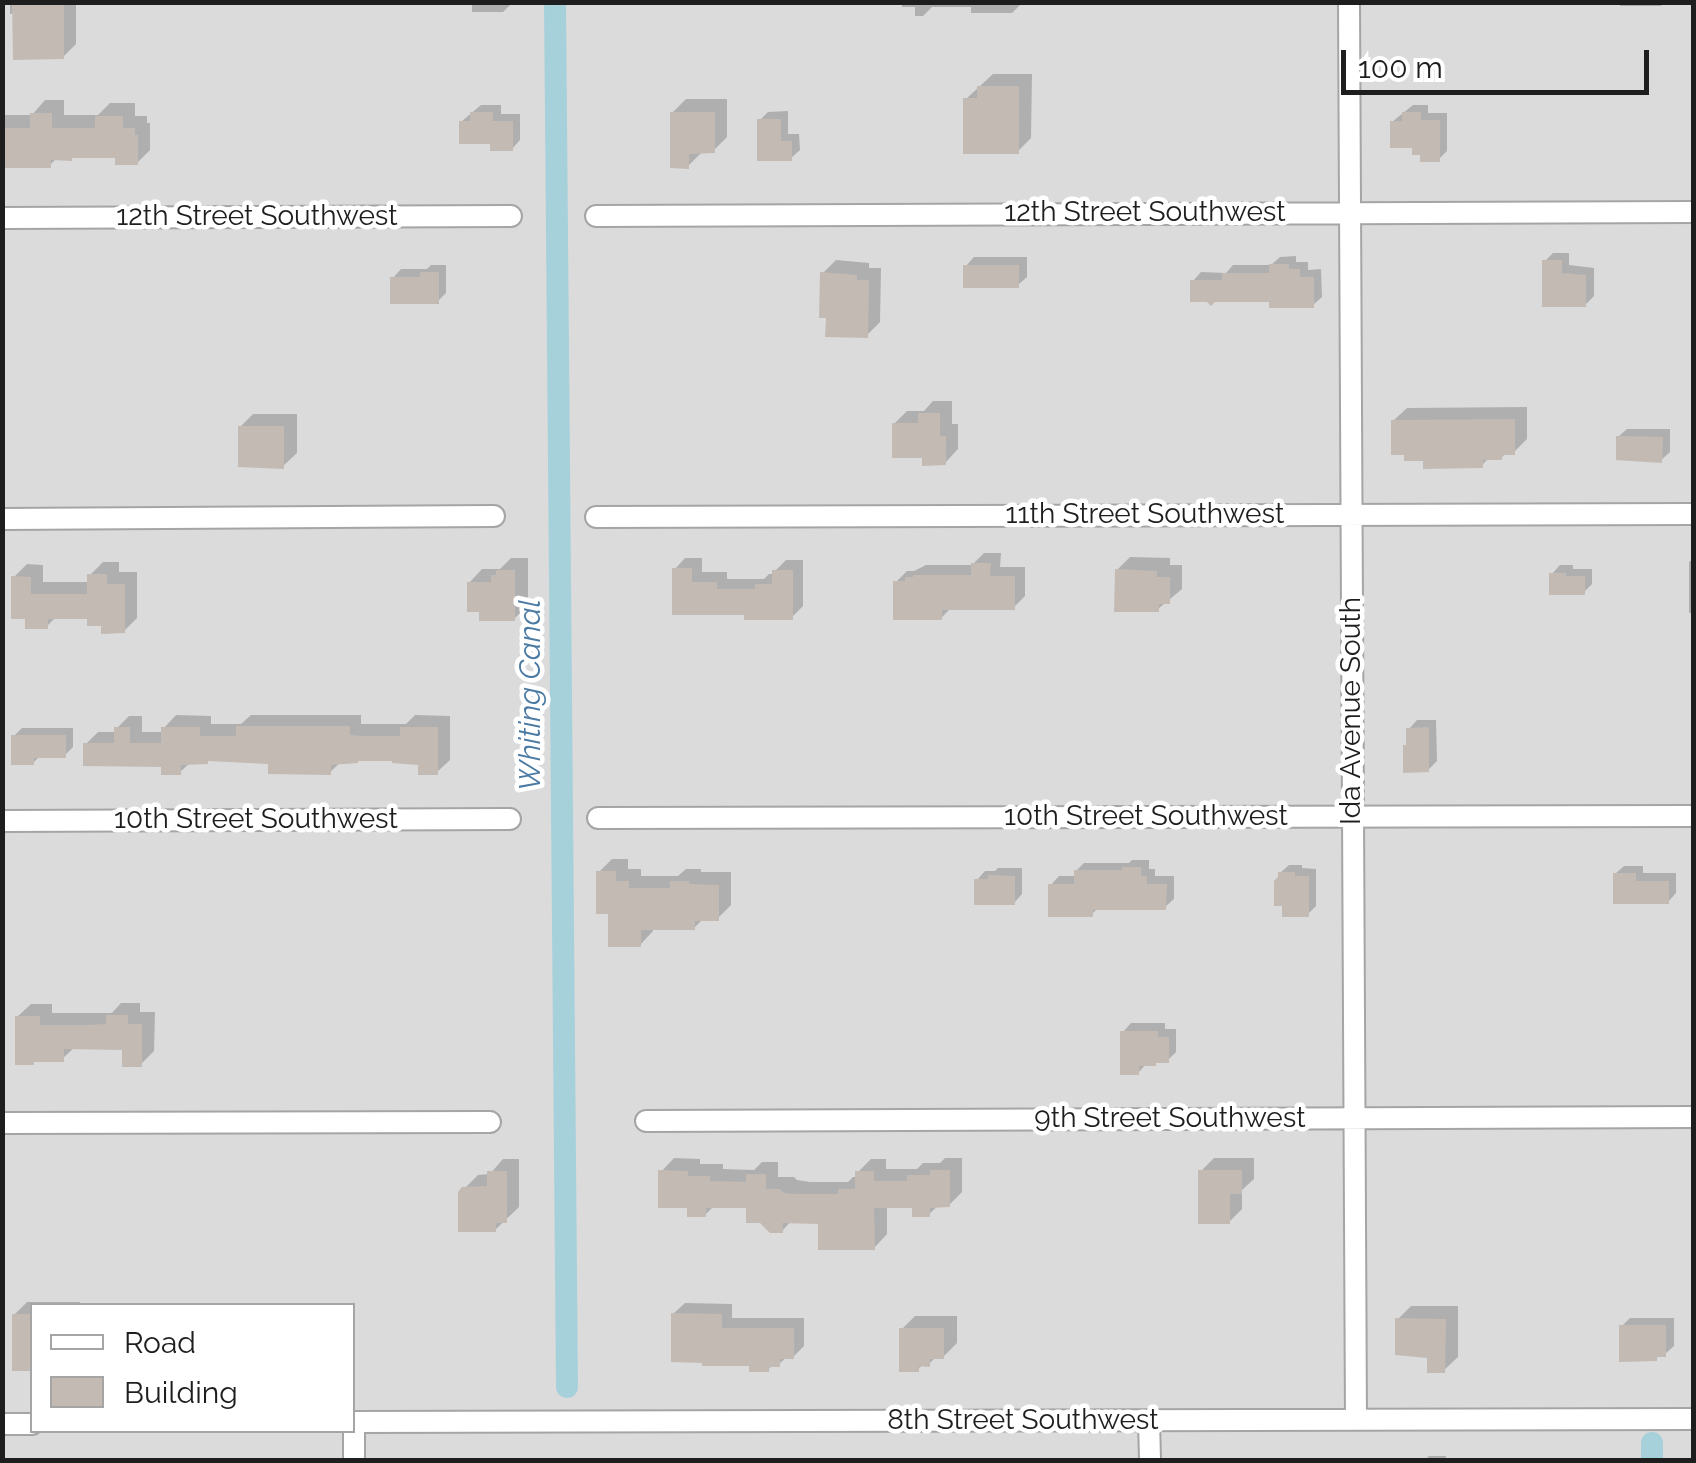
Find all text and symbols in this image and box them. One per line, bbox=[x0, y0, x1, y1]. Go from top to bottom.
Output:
scale bar bbox=[1346, 30, 1654, 92]
text: 100 m bbox=[1358, 50, 1443, 85]
street label: 12th Street Southwest bbox=[1004, 196, 1286, 230]
street label: 12th Street Southwest bbox=[116, 200, 398, 234]
street label: 11th Street Southwest bbox=[1006, 498, 1284, 532]
street label: Ida Avenue South bbox=[1335, 597, 1369, 825]
water label: Whiting Canal bbox=[513, 599, 549, 791]
street label: 10th Street Southwest bbox=[1004, 800, 1288, 834]
street label: 10th Street Southwest bbox=[114, 803, 398, 837]
street label: 9th Street Southwest bbox=[1034, 1102, 1306, 1136]
legend bbox=[30, 1303, 355, 1433]
text: Road bbox=[124, 1325, 196, 1360]
text: Building bbox=[124, 1375, 238, 1410]
street label: 8th Street Southwest bbox=[887, 1404, 1159, 1438]

